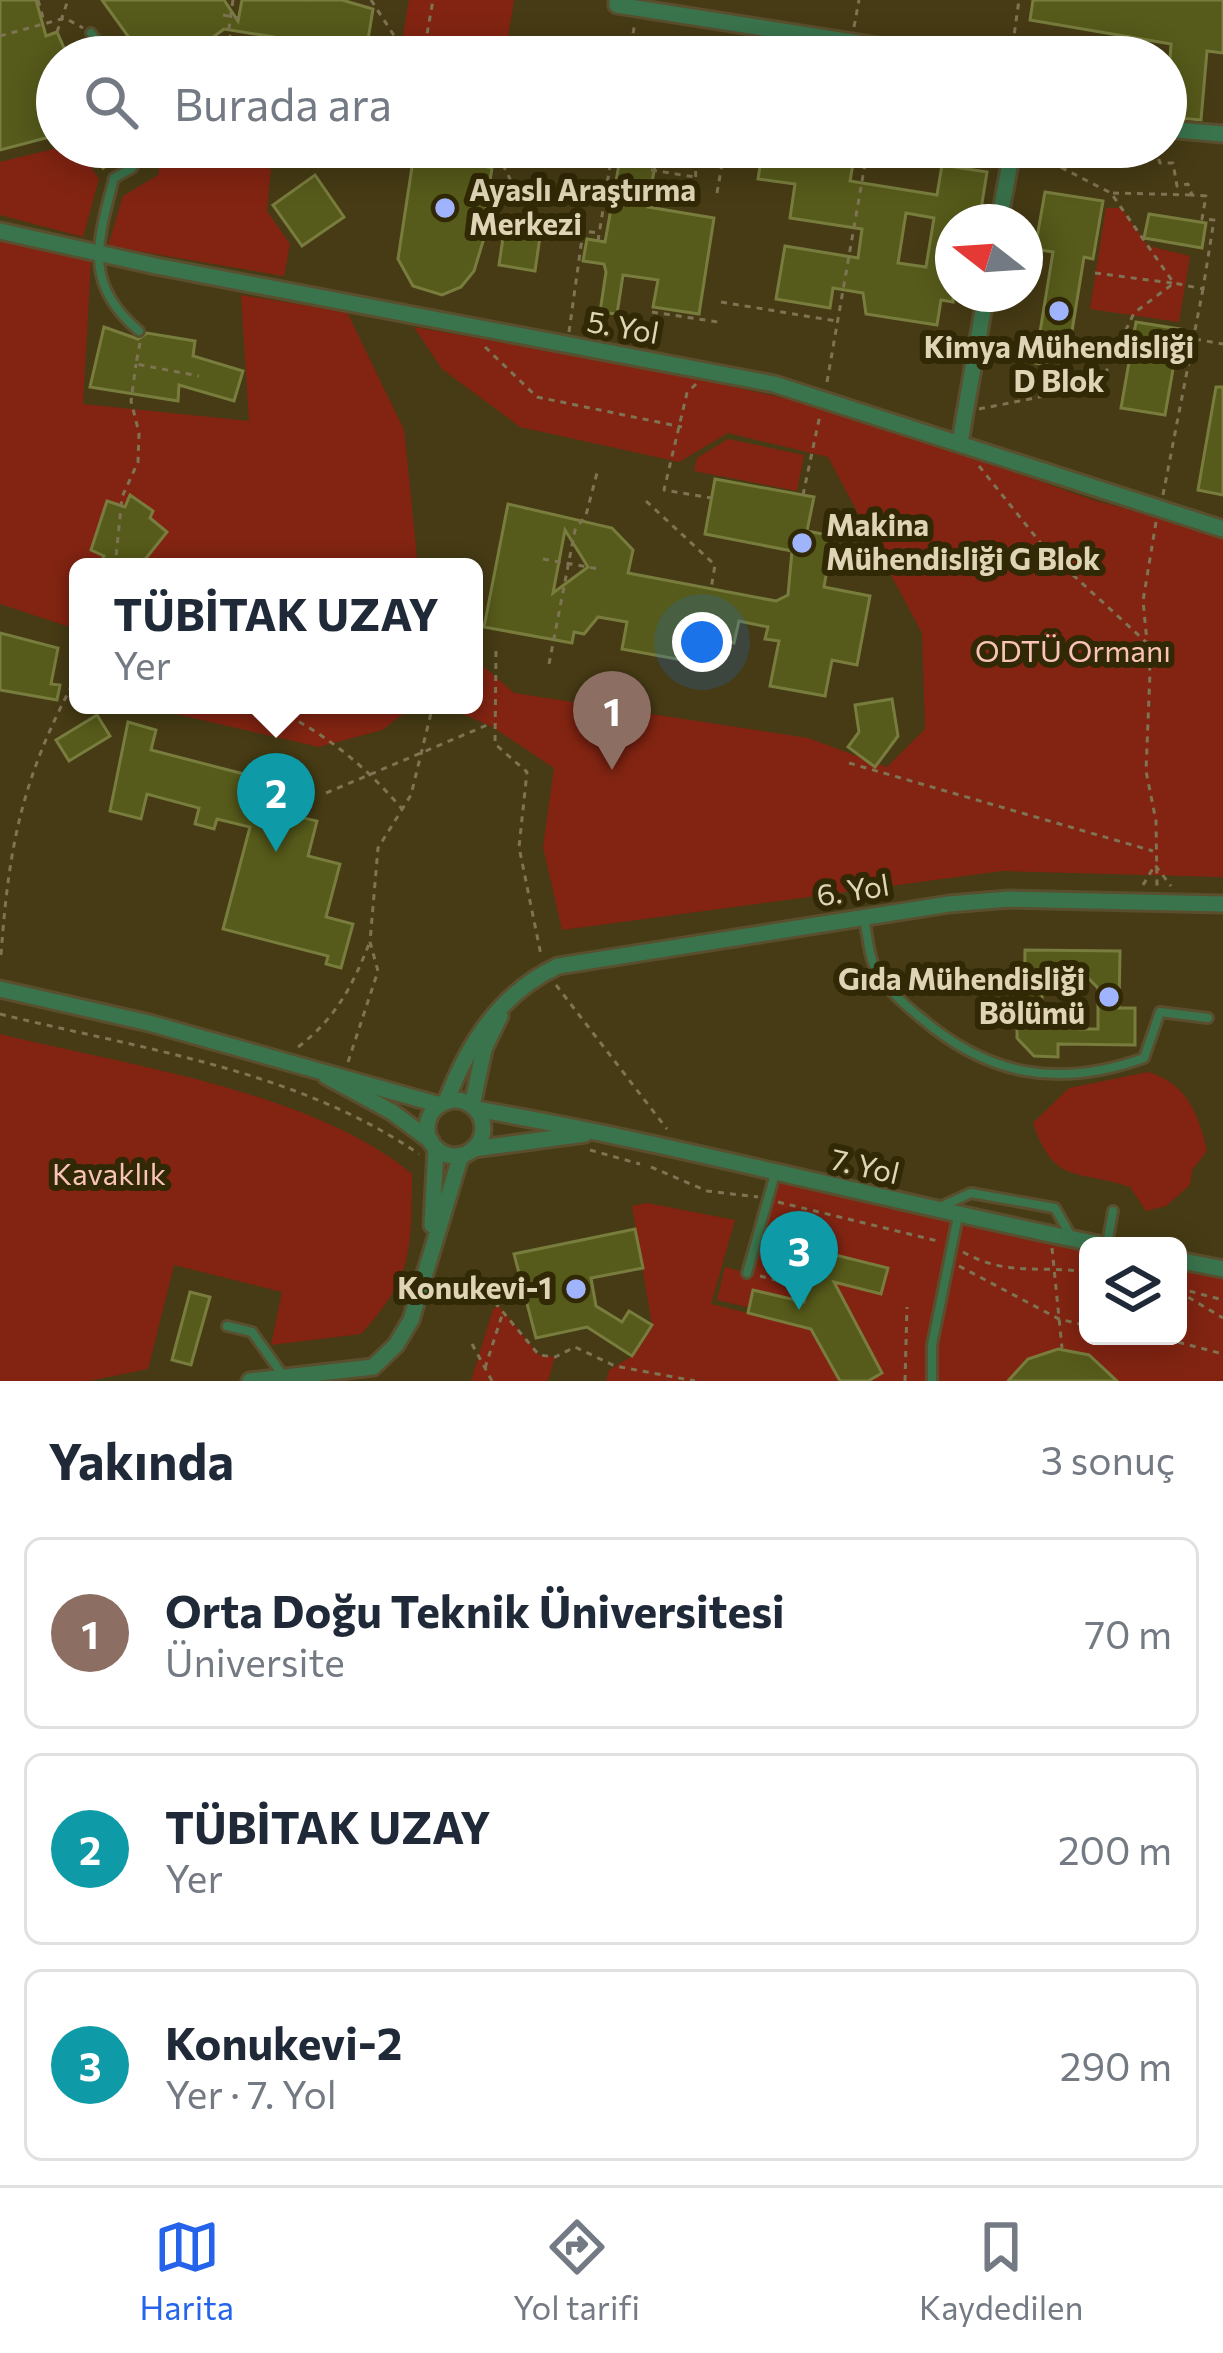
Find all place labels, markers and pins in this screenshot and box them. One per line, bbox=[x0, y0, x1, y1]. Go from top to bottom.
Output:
place label: Ayaslı Araştırma Merkezi bbox=[469, 170, 696, 241]
marker: Ayaslı Araştırma Merkezi bbox=[432, 195, 458, 221]
marker: Kimya Mühendisliği D Blok bbox=[1046, 298, 1072, 324]
place label: Kimya Mühendisliği D Blok bbox=[924, 327, 1194, 398]
place label: Makina Mühendisliği G Blok bbox=[826, 505, 1100, 576]
marker: Makina Mühendisliği G Blok bbox=[789, 530, 815, 556]
pin: 1 bbox=[573, 671, 651, 770]
pin: 2 bbox=[237, 753, 315, 852]
place label: Gıda Mühendisliği Bölümü bbox=[838, 959, 1085, 1030]
marker: Gıda Mühendisliği Bölümü bbox=[1096, 984, 1122, 1010]
pin: 3 bbox=[760, 1211, 838, 1310]
place label: Konukevi-1 bbox=[397, 1268, 552, 1305]
marker: Konukevi-1 bbox=[563, 1276, 589, 1302]

